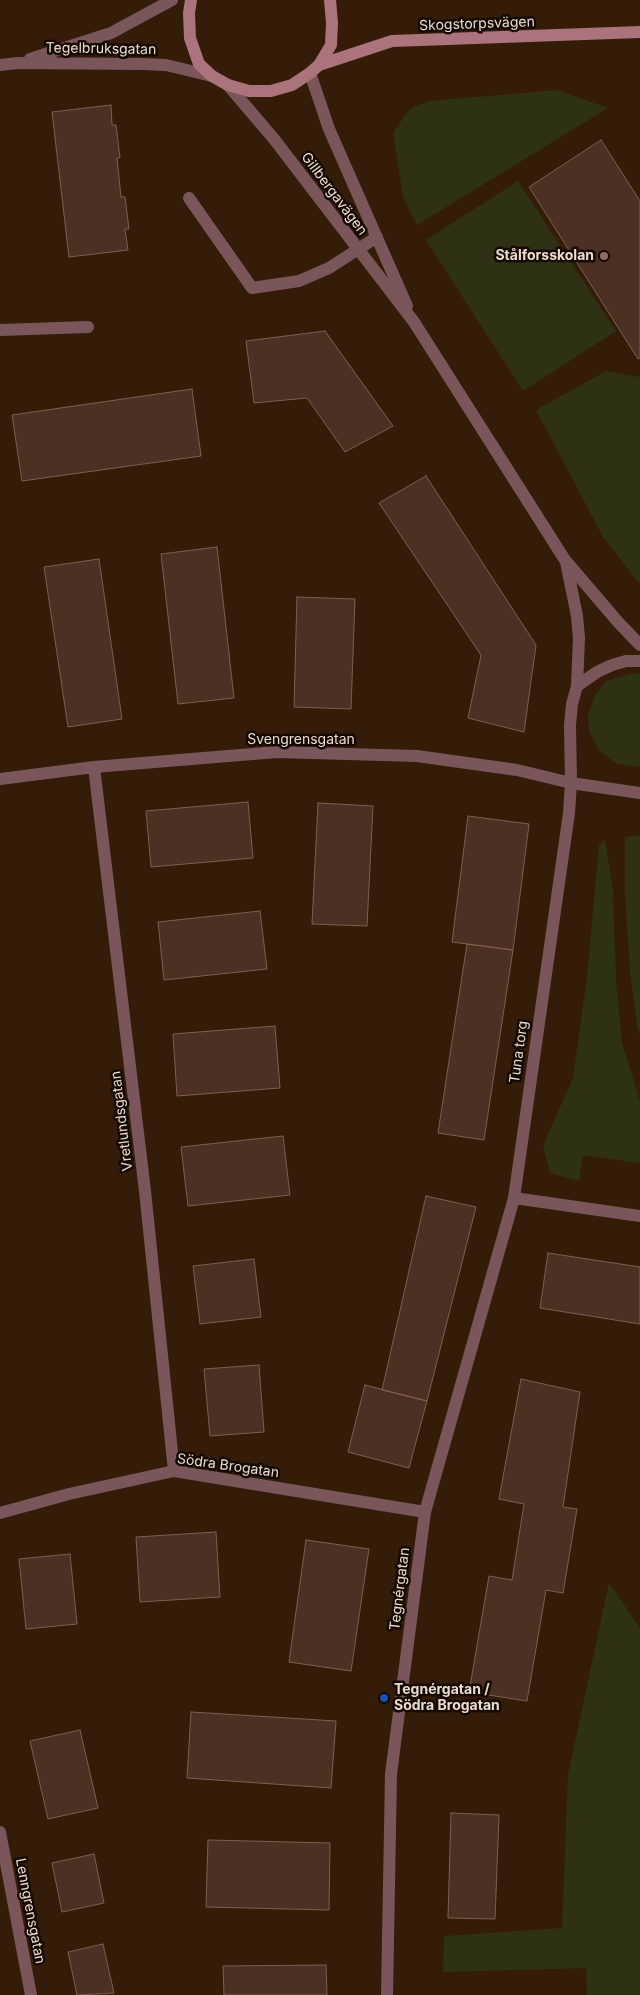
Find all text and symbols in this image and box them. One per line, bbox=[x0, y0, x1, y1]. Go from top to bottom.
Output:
street label: Skogstorpsvägen bbox=[419, 14, 535, 34]
street label: Tegelbruksgatan bbox=[46, 40, 156, 58]
street label: Gillbergavägen bbox=[297, 149, 371, 239]
place label: Stålforsskolan bbox=[495, 248, 594, 264]
marker: Stålforsskolan bbox=[598, 250, 610, 262]
street label: Svengrensgatan bbox=[247, 732, 355, 748]
street label: Tuna torg bbox=[506, 1020, 532, 1084]
street label: Vretlundsgatan bbox=[108, 1070, 136, 1172]
street label: Södra Brogatan bbox=[176, 1451, 280, 1481]
street label: Tegnérgatan bbox=[387, 1547, 413, 1631]
place label: Tegnérgatan / Södra Brogatan bbox=[394, 1682, 500, 1714]
marker: Tegnérgatan / Södra Brogatan bbox=[378, 1692, 390, 1704]
street label: Lenngrensgatan bbox=[12, 1857, 48, 1965]

